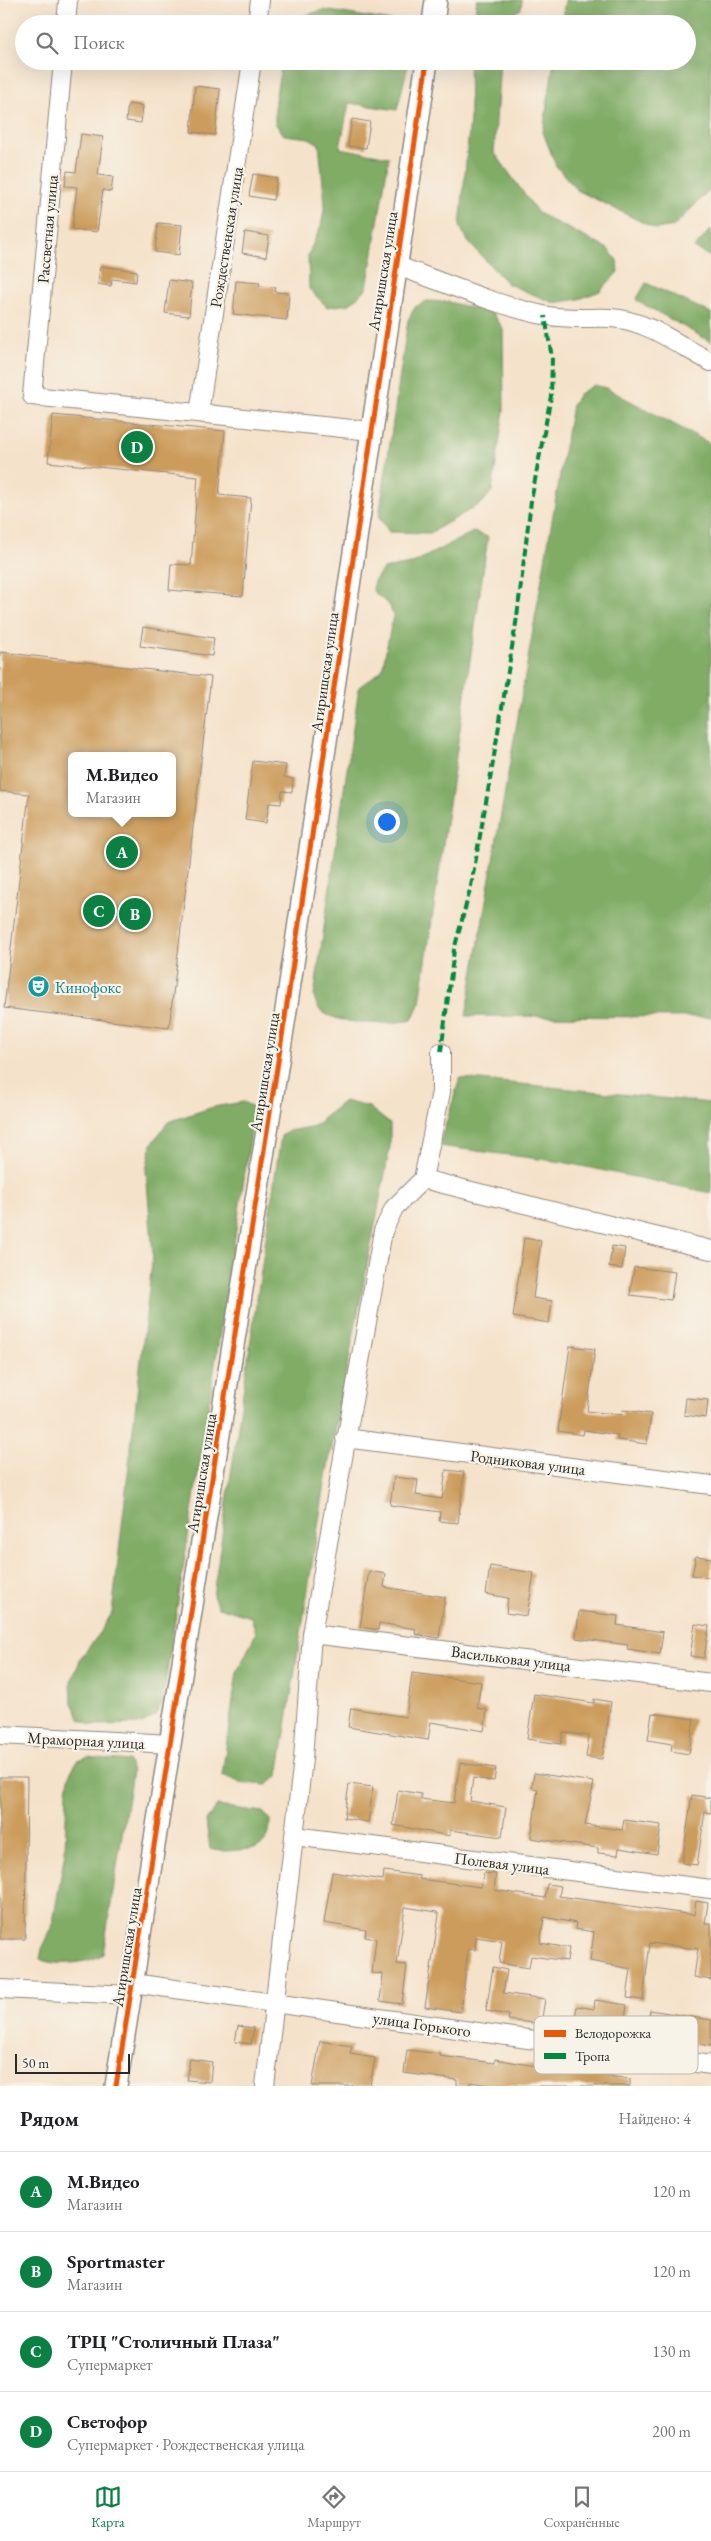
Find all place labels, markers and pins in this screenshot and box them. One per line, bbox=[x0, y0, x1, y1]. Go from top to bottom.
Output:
pin: D bbox=[121, 428, 153, 466]
pin: A bbox=[106, 833, 138, 871]
pin: C bbox=[83, 892, 115, 930]
pin: B bbox=[119, 895, 151, 933]
theatre icon: Кинофокс bbox=[27, 975, 51, 999]
place label: Кинофокс bbox=[55, 977, 121, 998]

